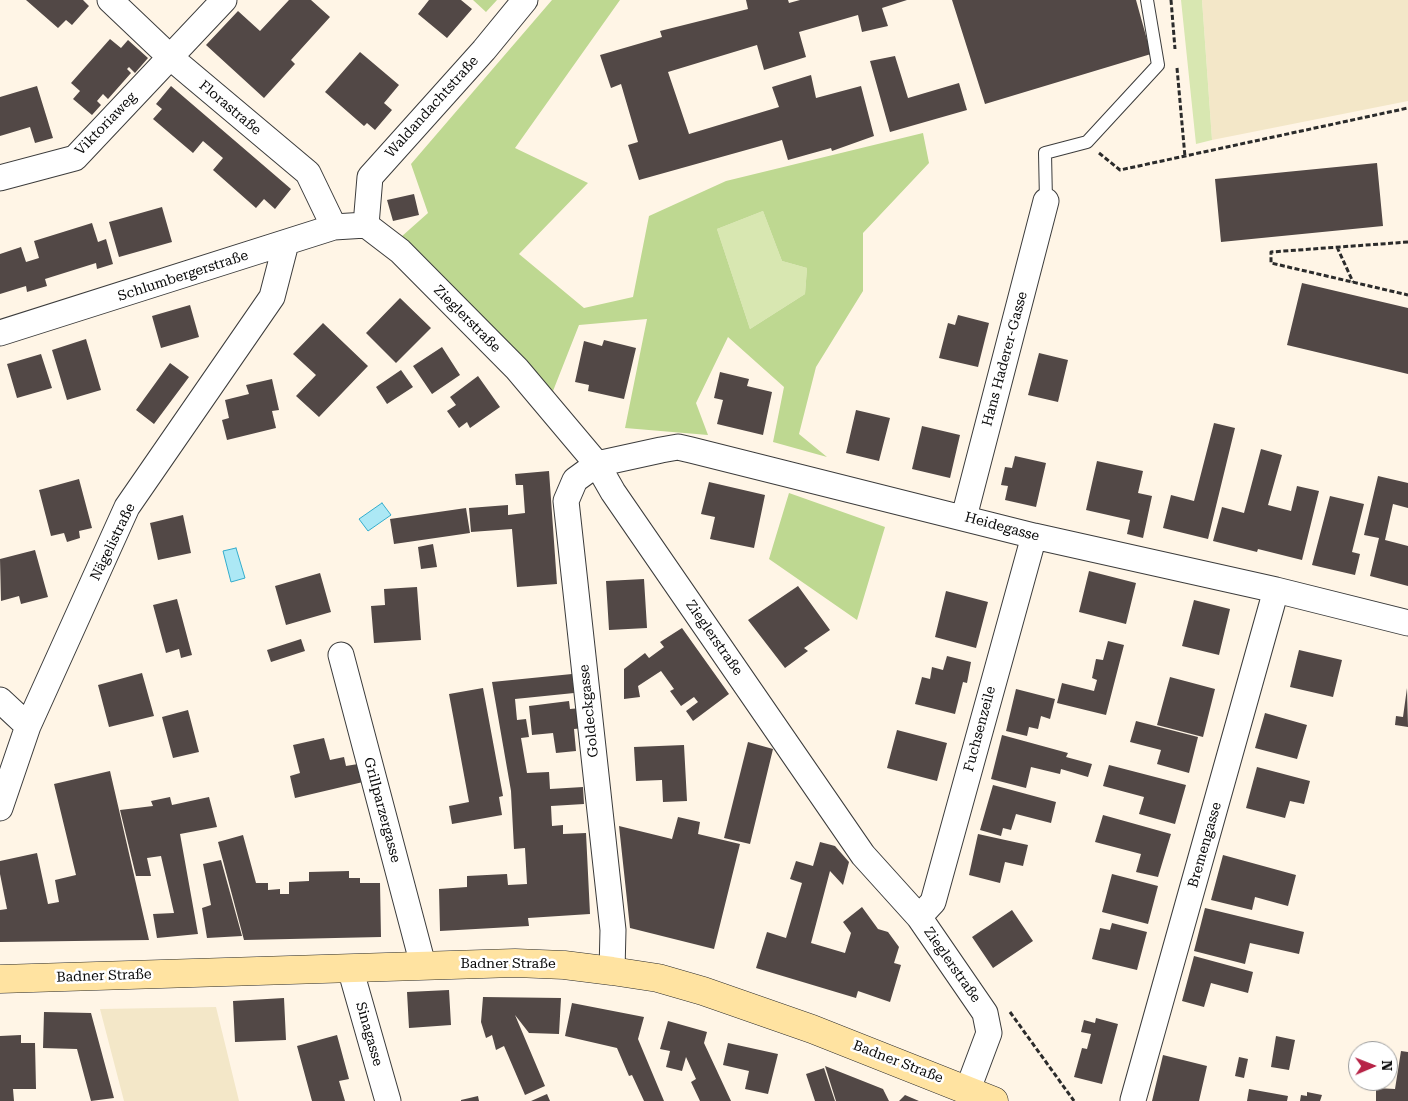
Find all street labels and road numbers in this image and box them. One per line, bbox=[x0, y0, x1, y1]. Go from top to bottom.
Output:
street label: Waldandachtstraße bbox=[382, 53, 482, 161]
street label: Florastraße bbox=[195, 77, 265, 139]
street label: Viktoriaweg bbox=[72, 89, 140, 159]
street label: Schlumbergerstraße bbox=[116, 247, 250, 305]
street label: Zieglerstraße bbox=[430, 282, 504, 356]
street label: Hans Haderer-Gasse bbox=[979, 290, 1031, 428]
street label: Nägelistraße bbox=[87, 501, 139, 583]
street label: Heidegasse bbox=[963, 509, 1041, 545]
street label: Zieglerstraße bbox=[682, 597, 746, 679]
street label: Goldeckgasse bbox=[576, 664, 602, 758]
street label: Fuchsenzeile bbox=[960, 684, 1000, 774]
street label: Grillparzergasse bbox=[360, 756, 404, 864]
street label: Bremengasse bbox=[1185, 800, 1225, 890]
street label: Zieglerstraße bbox=[920, 924, 984, 1006]
street label: Badner Straße bbox=[460, 956, 556, 972]
street label: Badner Straße bbox=[56, 966, 152, 986]
street label: Sinagasse bbox=[352, 1000, 386, 1068]
street label: Badner Straße bbox=[851, 1037, 945, 1087]

